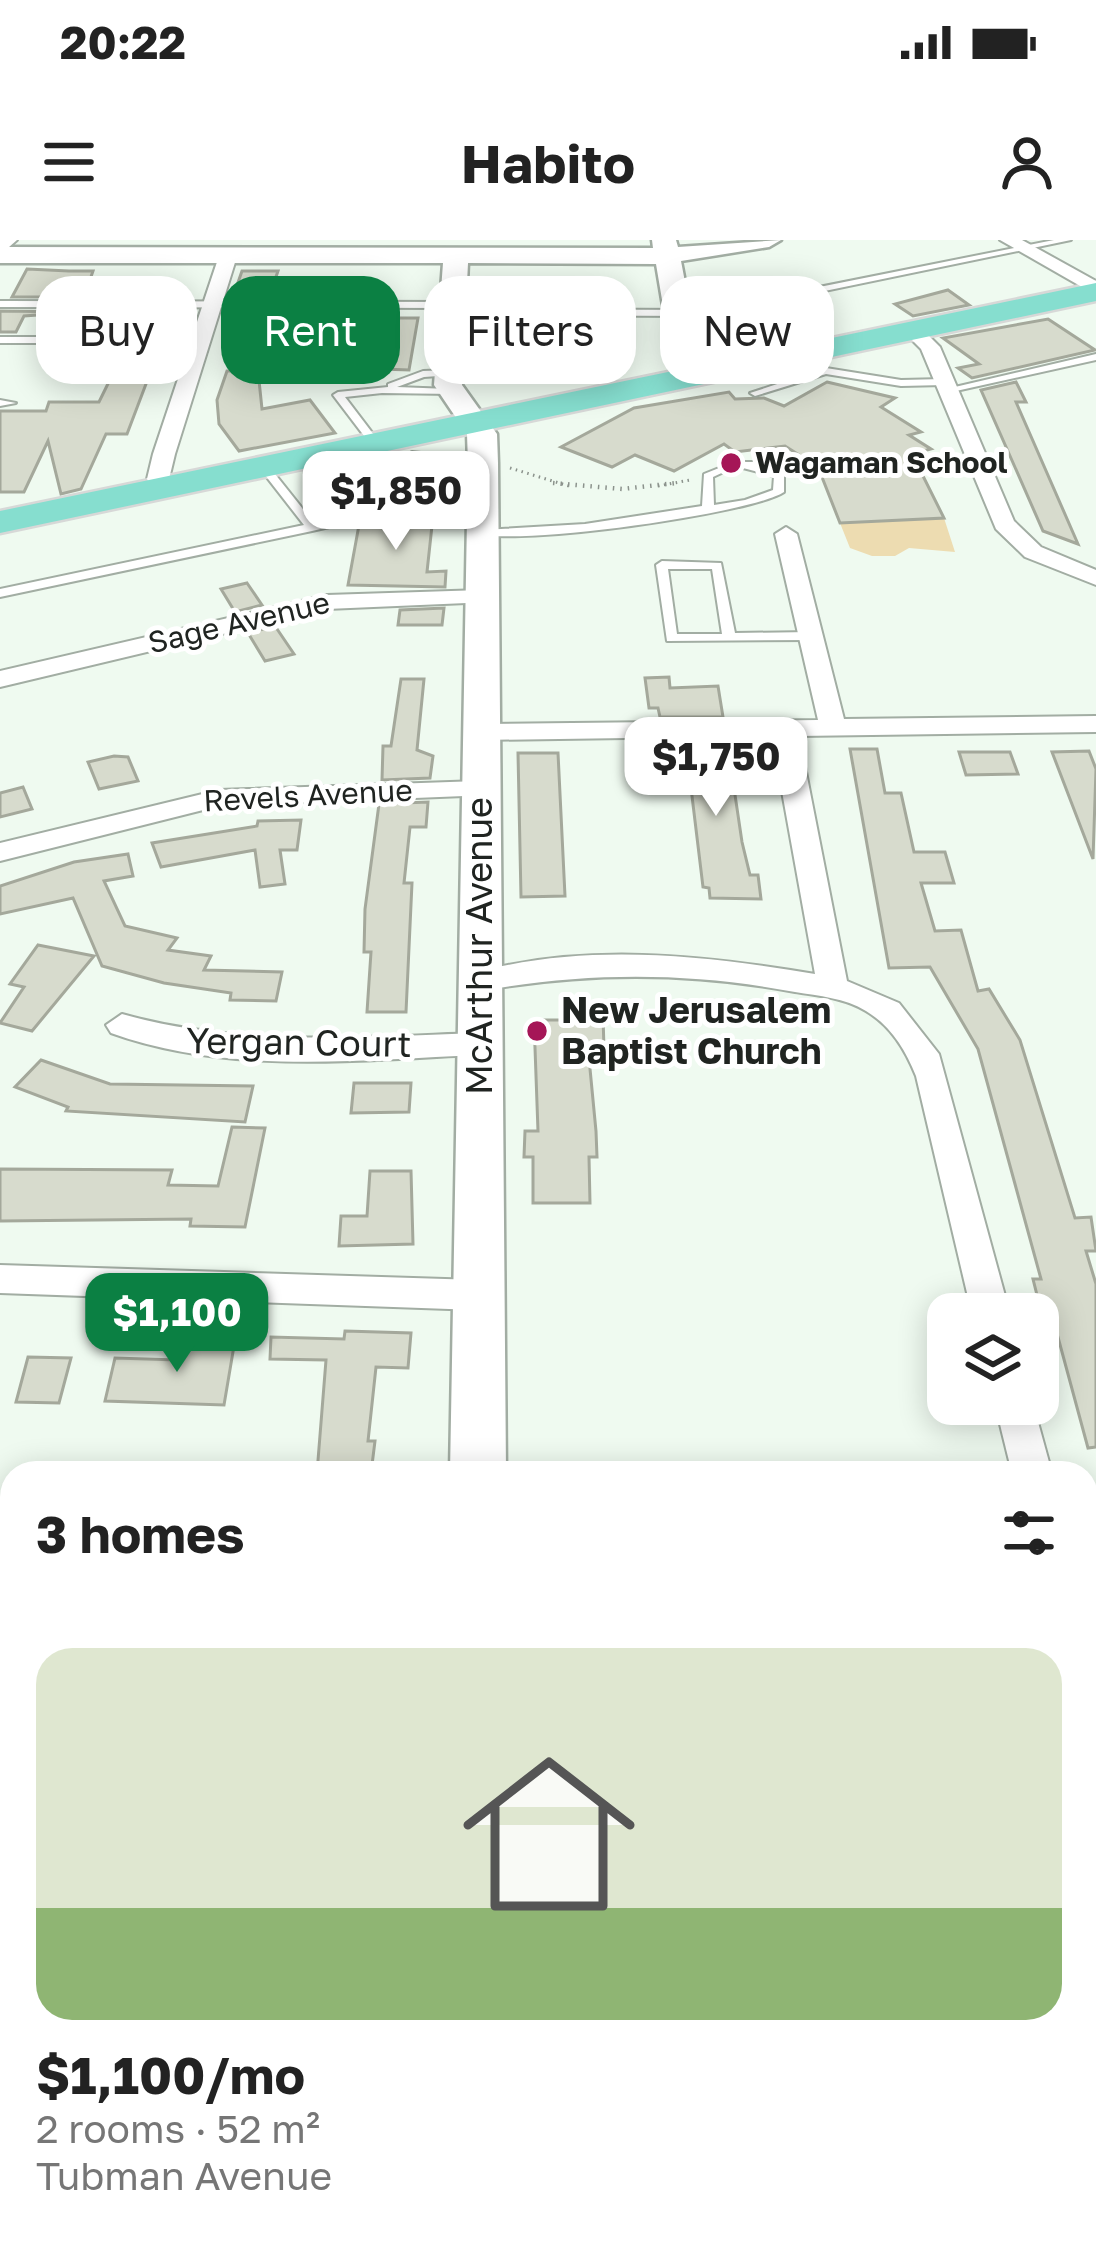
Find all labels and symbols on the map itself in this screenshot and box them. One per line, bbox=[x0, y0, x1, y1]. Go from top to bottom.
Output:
place label: Wagaman School bbox=[755, 444, 1008, 480]
marker: Wagaman School bbox=[718, 450, 744, 476]
pin: $1,850 bbox=[298, 451, 494, 553]
street label: Sage Avenue bbox=[144, 584, 333, 660]
pin: $1,750 bbox=[618, 717, 814, 819]
street label: Revels Avenue bbox=[202, 772, 413, 818]
street label: McArthur Avenue bbox=[457, 797, 500, 1095]
place label: New Jerusalem Baptist Church bbox=[561, 988, 831, 1072]
street label: Yergan Court bbox=[186, 1018, 412, 1065]
marker: New Jerusalem Baptist Church bbox=[524, 1018, 550, 1044]
pin: $1,100 bbox=[79, 1273, 275, 1375]

